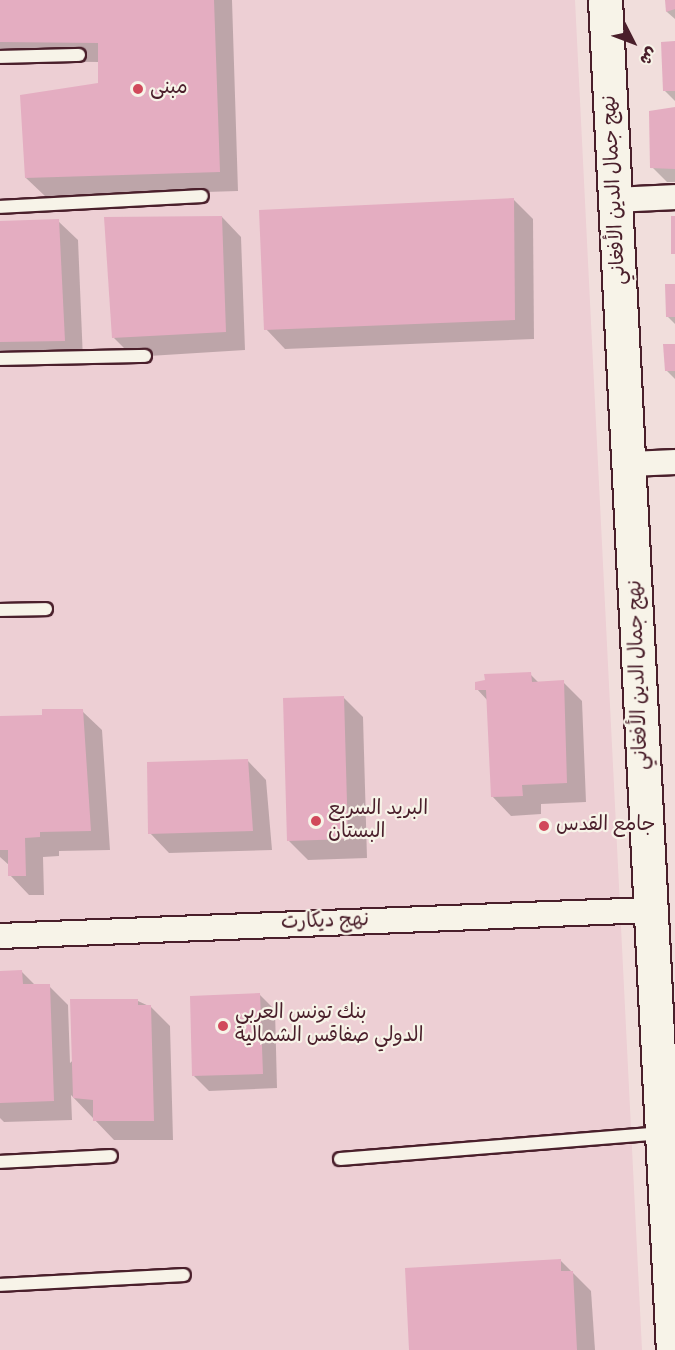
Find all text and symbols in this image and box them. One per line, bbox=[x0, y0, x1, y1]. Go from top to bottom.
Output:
north arrow bbox=[603, 12, 663, 72]
text: ش bbox=[634, 41, 660, 67]
place label: مبنى bbox=[150, 77, 188, 101]
marker: مبنى bbox=[131, 82, 145, 96]
street label: نهج جمال الدين الأفغاني bbox=[599, 94, 633, 286]
street label: نهج جمال الدين الأفغاني bbox=[625, 580, 655, 770]
place label: البريد السريع البستان bbox=[328, 798, 428, 845]
marker: البريد السريع البستان bbox=[309, 814, 323, 828]
place label: جامع القدس bbox=[556, 814, 655, 838]
marker: جامع القدس bbox=[537, 819, 551, 833]
street label: نهج ديكارت bbox=[281, 909, 369, 937]
place label: بنك تونس العربي الدولي صفاقس الشمالية bbox=[235, 1002, 423, 1049]
marker: بنك تونس العربي الدولي صفاقس الشمالية bbox=[216, 1019, 230, 1033]

